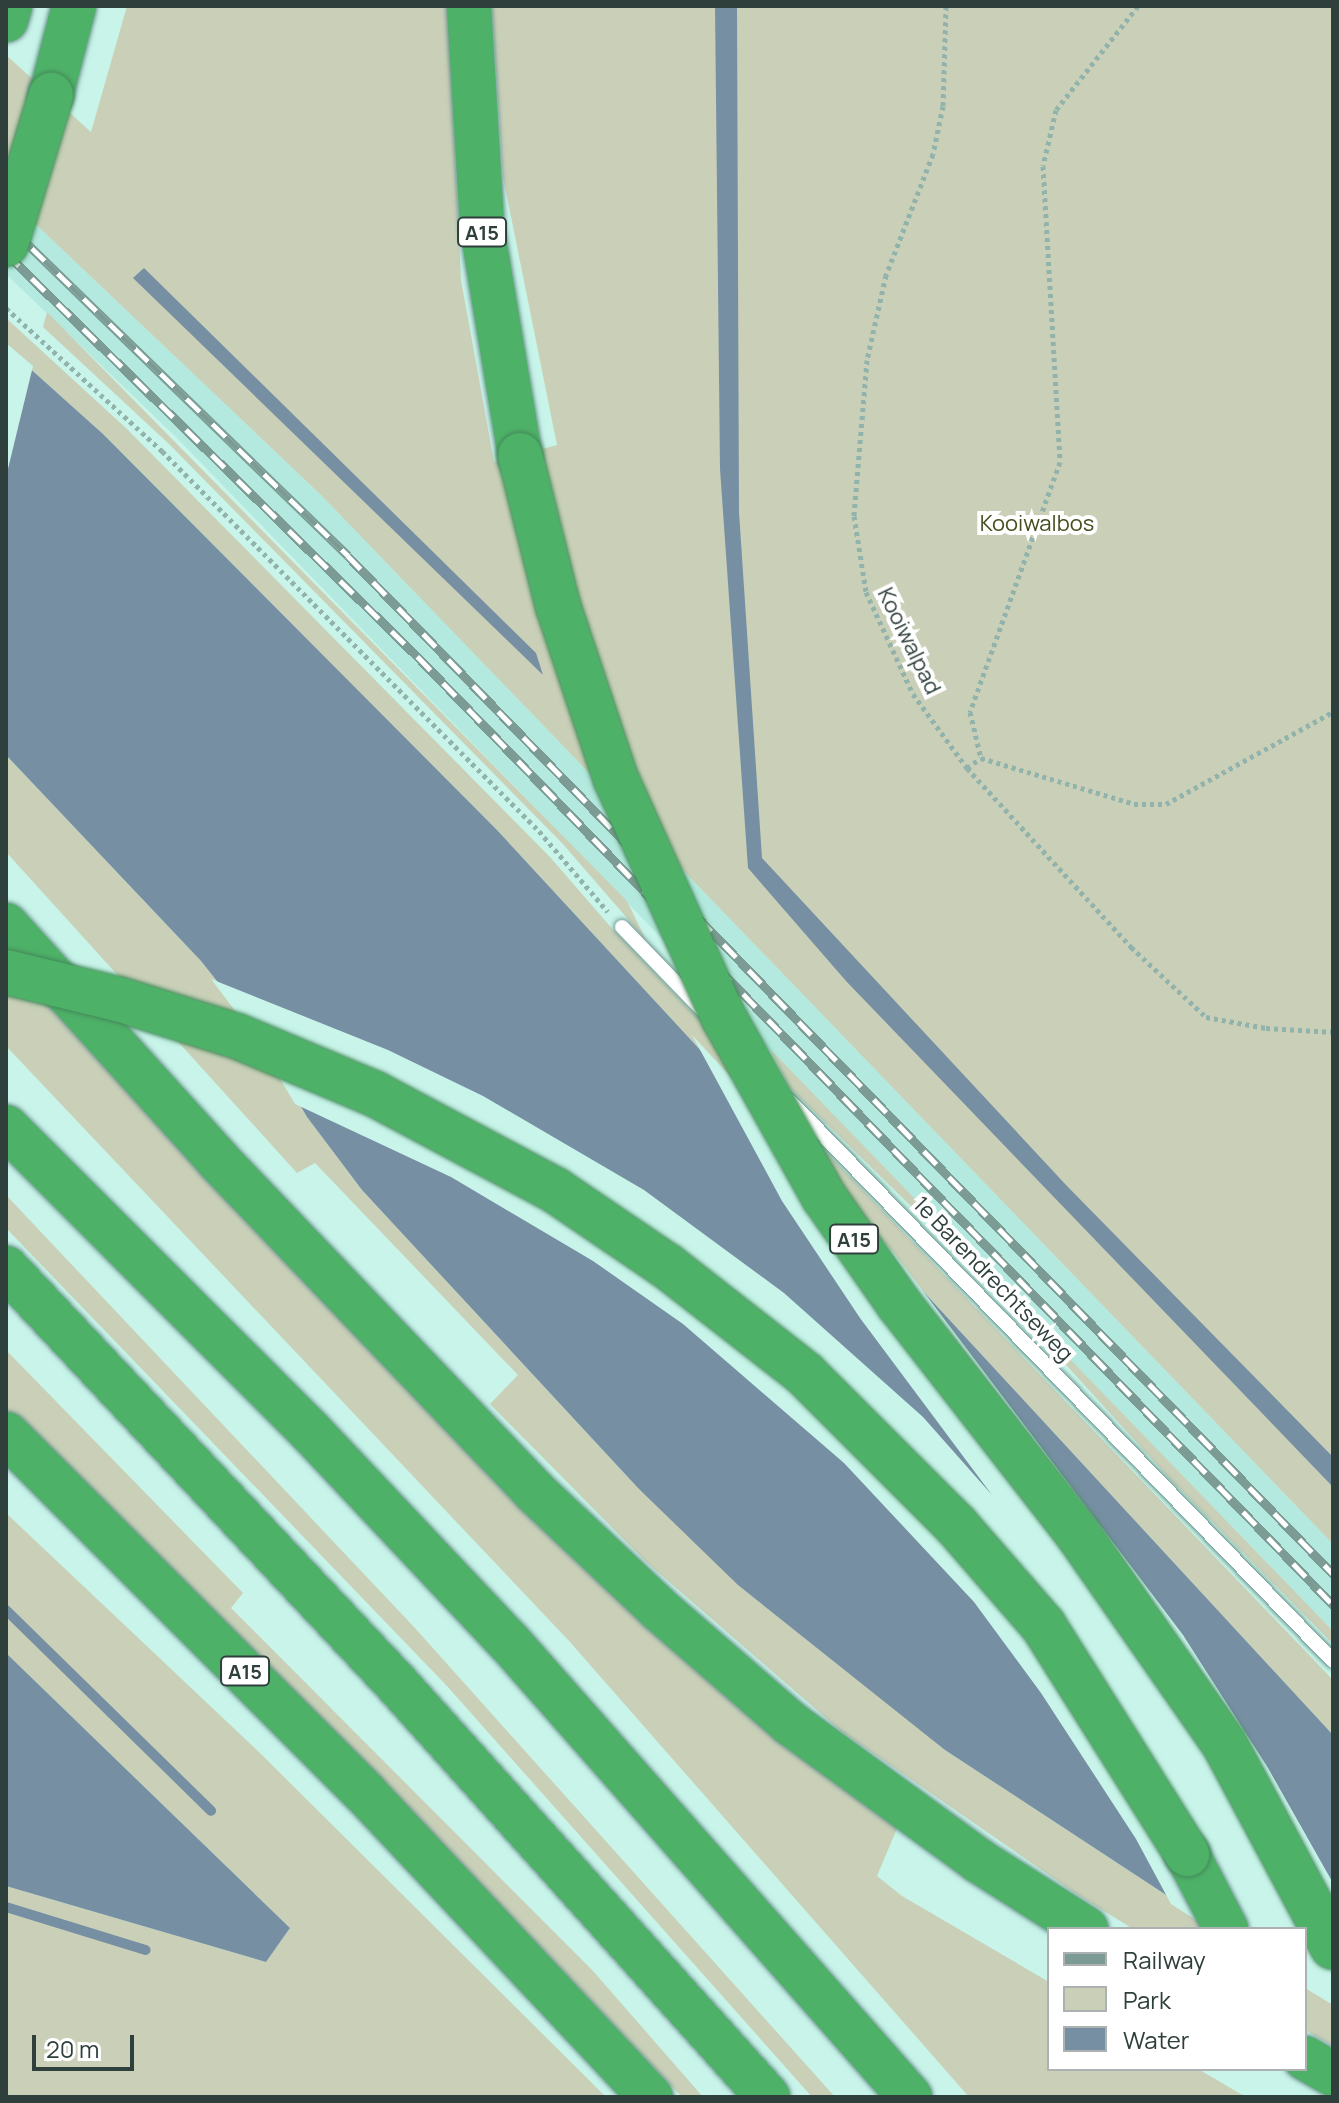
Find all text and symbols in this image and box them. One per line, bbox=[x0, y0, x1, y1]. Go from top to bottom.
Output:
road number: A15 bbox=[456, 216, 508, 248]
park label: Kooiwalbos bbox=[980, 511, 1094, 537]
street label: Kooiwalpad bbox=[872, 583, 946, 699]
street label: 1e Barendrechtseweg bbox=[908, 1191, 1078, 1367]
road number: A15 bbox=[828, 1223, 880, 1255]
road number: A15 bbox=[219, 1655, 271, 1687]
legend bbox=[1047, 1927, 1307, 2071]
text: Railway bbox=[1123, 1943, 1206, 1976]
text: Park bbox=[1123, 1983, 1171, 2016]
scale bar bbox=[36, 2019, 138, 2069]
text: Water bbox=[1123, 2023, 1190, 2056]
text: 20 m bbox=[46, 2032, 99, 2065]

